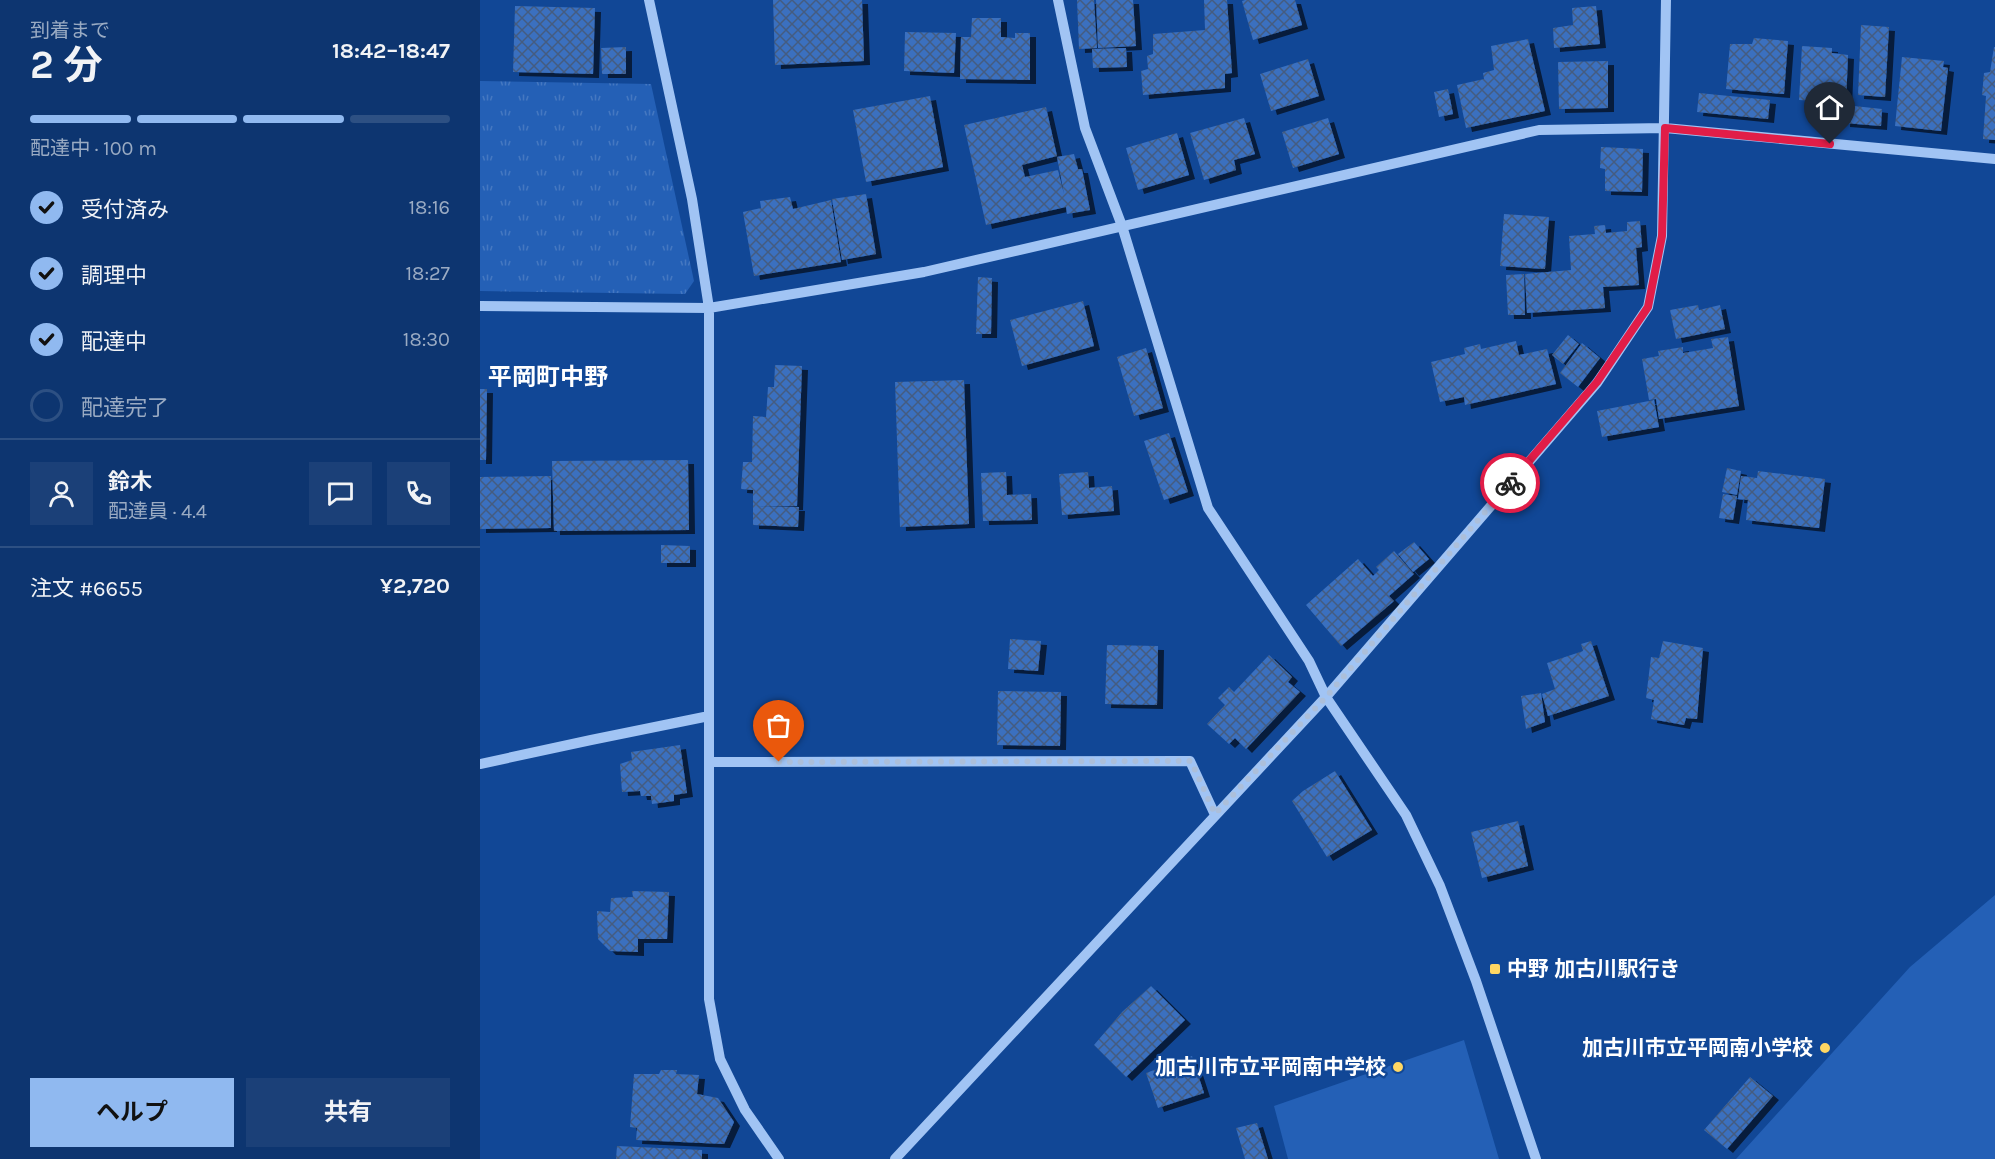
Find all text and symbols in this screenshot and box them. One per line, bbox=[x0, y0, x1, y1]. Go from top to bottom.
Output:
text: 到着まで bbox=[30, 19, 110, 42]
text: 18:42–18:47 bbox=[332, 38, 450, 64]
text: 2 分 bbox=[30, 42, 102, 88]
pin bbox=[1804, 82, 1855, 144]
icon: home bbox=[1813, 91, 1846, 124]
text: 配達中 · 100 m bbox=[30, 137, 157, 160]
icon: check bbox=[30, 191, 63, 224]
text: 18:16 bbox=[408, 196, 450, 219]
text: 受付済み bbox=[81, 197, 169, 223]
icon: check bbox=[30, 257, 63, 290]
text: 18:27 bbox=[406, 262, 450, 285]
text: 調理中 bbox=[81, 263, 147, 289]
icon: check bbox=[30, 323, 63, 356]
text: 18:30 bbox=[403, 328, 450, 351]
text: 配達中 bbox=[81, 329, 147, 355]
district label: 平岡町中野 bbox=[488, 363, 608, 391]
text: 配達完了 bbox=[81, 395, 169, 421]
courier bbox=[1480, 453, 1540, 513]
button: person bbox=[30, 462, 93, 525]
button: chat bbox=[309, 462, 372, 525]
button: phone bbox=[387, 462, 450, 525]
icon: bike bbox=[1494, 467, 1527, 500]
text: 鈴木 bbox=[108, 469, 152, 495]
text: 配達員 · 4.4 bbox=[108, 500, 207, 523]
text: ¥2,720 bbox=[380, 573, 450, 599]
text: 注文 #6655 bbox=[30, 576, 143, 602]
pin bbox=[753, 700, 804, 762]
icon: bag bbox=[762, 709, 795, 742]
place label: 中野 加古川駅行き bbox=[1507, 957, 1680, 981]
marker: 中野 加古川駅行き bbox=[1488, 962, 1502, 976]
place label: 加古川市立平岡南小学校 bbox=[1582, 1036, 1813, 1060]
marker: 加古川市立平岡南小学校 bbox=[1818, 1041, 1832, 1055]
place label: 加古川市立平岡南中学校 bbox=[1155, 1055, 1386, 1079]
marker: 加古川市立平岡南中学校 bbox=[1391, 1060, 1405, 1074]
button: ヘルプ bbox=[30, 1078, 234, 1147]
button: 共有 bbox=[246, 1078, 450, 1147]

